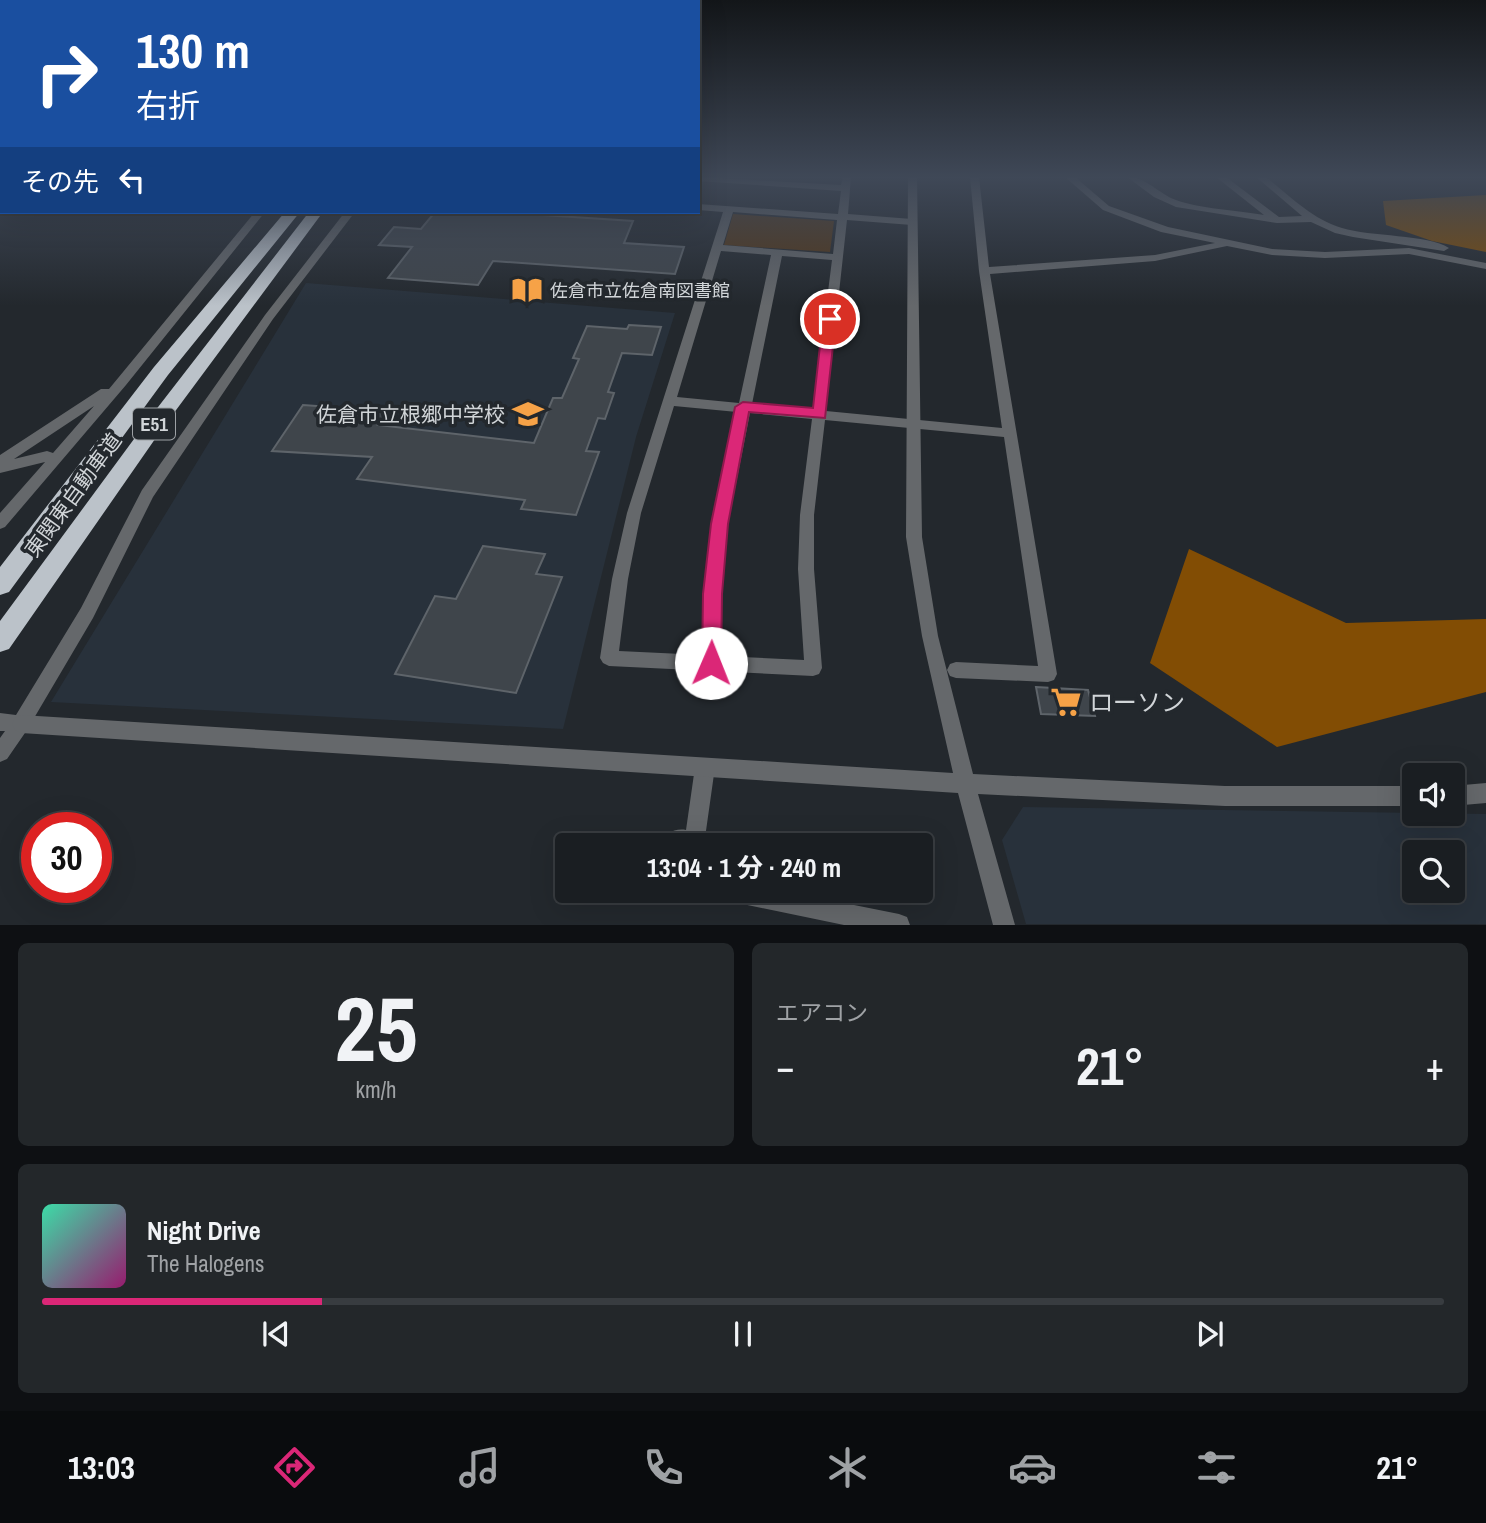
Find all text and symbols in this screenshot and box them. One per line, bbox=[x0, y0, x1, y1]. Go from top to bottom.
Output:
text: 130 m bbox=[136, 17, 250, 83]
icon: right bbox=[21, 28, 112, 119]
text: 右折 bbox=[136, 84, 200, 127]
icon: left bbox=[113, 161, 151, 199]
text: その先 bbox=[21, 164, 99, 199]
library icon: 佐倉市立佐倉南図書館 bbox=[510, 273, 544, 307]
place label: 佐倉市立佐倉南図書館 bbox=[550, 278, 730, 303]
pin bbox=[800, 289, 860, 349]
icon: arrive bbox=[811, 300, 849, 338]
school or university icon: 佐倉市立根郷中学校 bbox=[511, 397, 545, 431]
place label: 佐倉市立根郷中学校 bbox=[316, 400, 505, 429]
road number: E51 bbox=[133, 408, 175, 440]
street label: 東関東自動車道 bbox=[18, 427, 128, 563]
position arrow bbox=[674, 626, 748, 700]
supermarket icon: ローソン bbox=[1049, 685, 1083, 719]
place label: ローソン bbox=[1089, 686, 1185, 718]
map controls bbox=[1402, 763, 1465, 903]
button: sound bbox=[1402, 763, 1465, 826]
speed limit sign: 30 bbox=[21, 812, 112, 903]
button: search bbox=[1402, 840, 1465, 903]
text: 13:04 · 1 分 · 240 m bbox=[647, 850, 841, 885]
text: 25 bbox=[335, 967, 418, 1089]
text: エアコン bbox=[776, 997, 868, 1028]
text: 21° bbox=[1076, 1031, 1144, 1101]
text: − bbox=[776, 1041, 794, 1092]
text: + bbox=[1426, 1041, 1444, 1092]
text: km/h bbox=[356, 1074, 396, 1105]
text: Night Drive bbox=[147, 1213, 261, 1248]
text: The Halogens bbox=[147, 1248, 264, 1279]
icon: previous bbox=[257, 1315, 295, 1353]
icon: pause bbox=[724, 1315, 762, 1353]
icon: next bbox=[1191, 1315, 1229, 1353]
icon: directions bbox=[270, 1443, 319, 1492]
icon: music bbox=[455, 1443, 504, 1492]
icon: phone bbox=[639, 1443, 688, 1492]
icon: climate bbox=[823, 1443, 872, 1492]
icon: car bbox=[1008, 1443, 1057, 1492]
icon: filters bbox=[1192, 1443, 1241, 1492]
text: 13:03 bbox=[68, 1446, 135, 1489]
text: 21° bbox=[1376, 1446, 1418, 1489]

